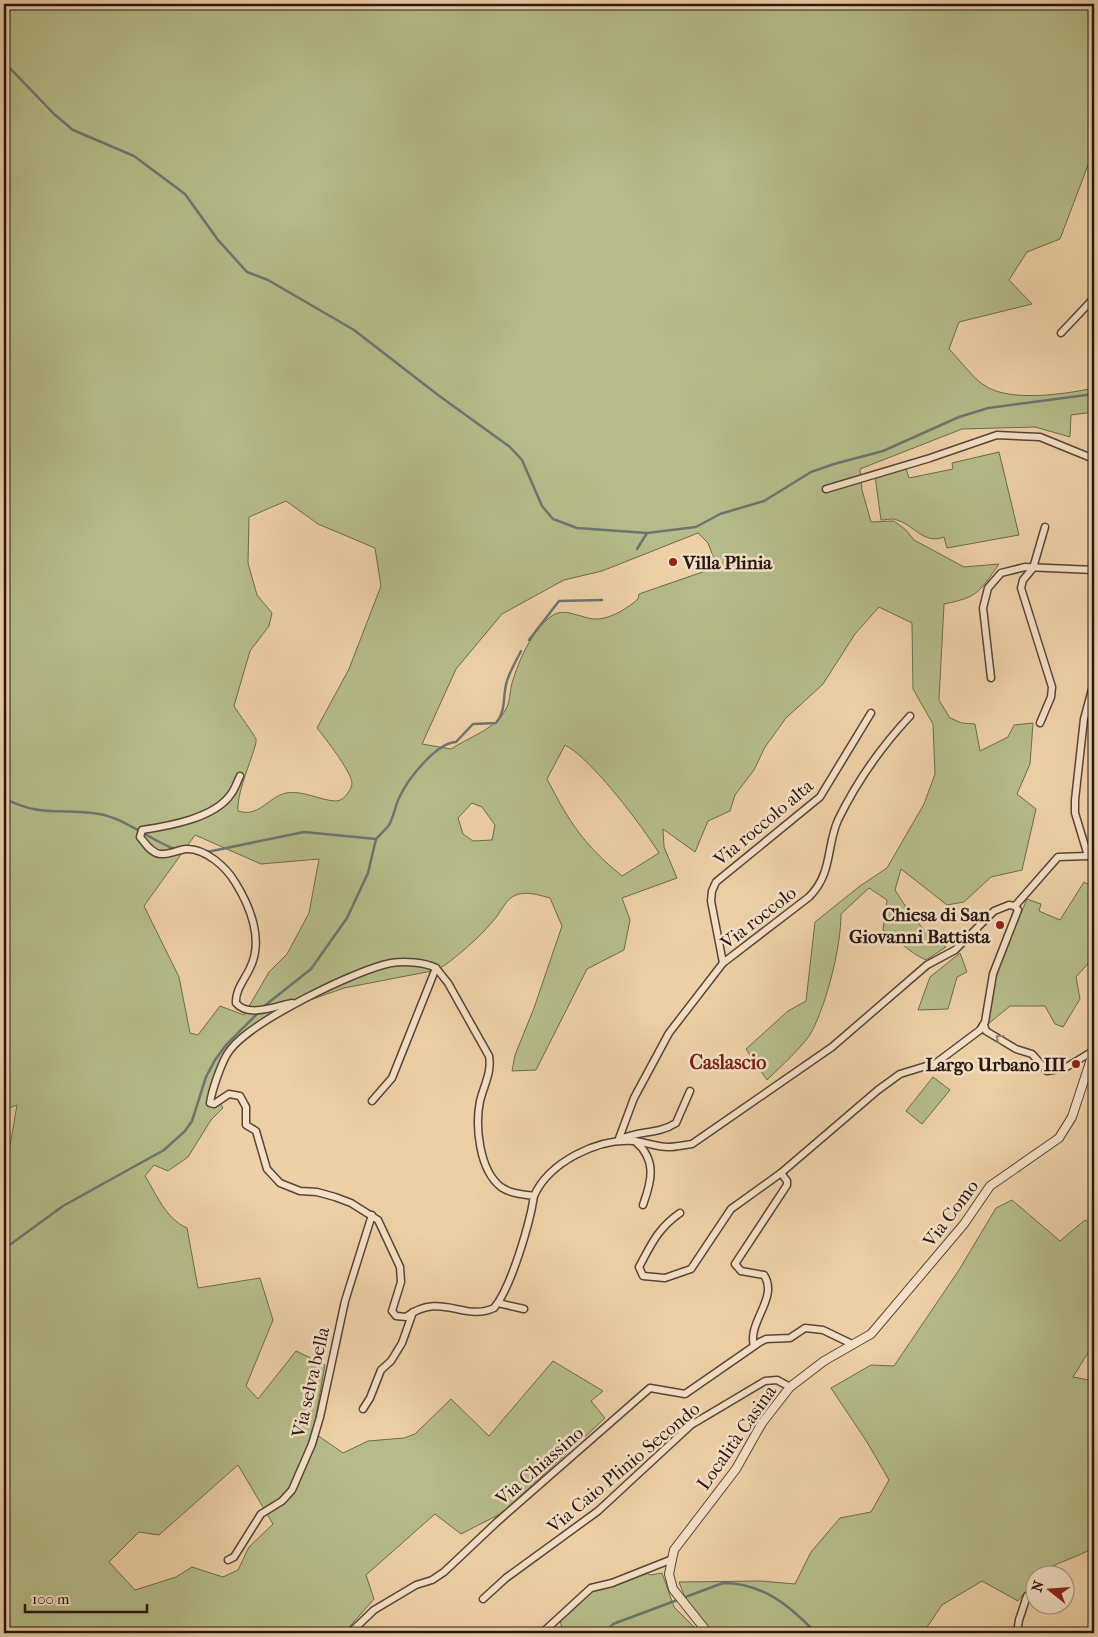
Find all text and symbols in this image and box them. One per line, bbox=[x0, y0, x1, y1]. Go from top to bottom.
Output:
place label: Villa Plinia bbox=[682, 552, 773, 574]
marker: Villa Plinia bbox=[667, 556, 679, 568]
street label: Via roccolo alta bbox=[709, 775, 818, 871]
street label: Via roccolo bbox=[716, 881, 801, 955]
place label: Chiesa di San Giovanni Battista bbox=[849, 904, 991, 948]
marker: Chiesa di San Giovanni Battista bbox=[994, 919, 1006, 931]
one-way arrow bbox=[995, 1035, 1005, 1044]
district label: Caslascio bbox=[690, 1051, 766, 1074]
place label: Largo Urbano III bbox=[925, 1054, 1067, 1076]
marker: Largo Urbano III bbox=[1070, 1058, 1082, 1070]
street label: Via Como bbox=[918, 1175, 983, 1252]
street label: Via selva bella bbox=[287, 1325, 334, 1441]
street label: Località Casina bbox=[693, 1381, 781, 1494]
street label: Via Caio Plinio Secondo bbox=[542, 1397, 705, 1539]
street label: Via Chiassino bbox=[491, 1422, 588, 1510]
north arrow bbox=[1026, 1564, 1076, 1614]
text: N bbox=[1028, 1578, 1048, 1594]
scale bar bbox=[25, 1582, 148, 1614]
text: 100 m bbox=[32, 1590, 70, 1608]

